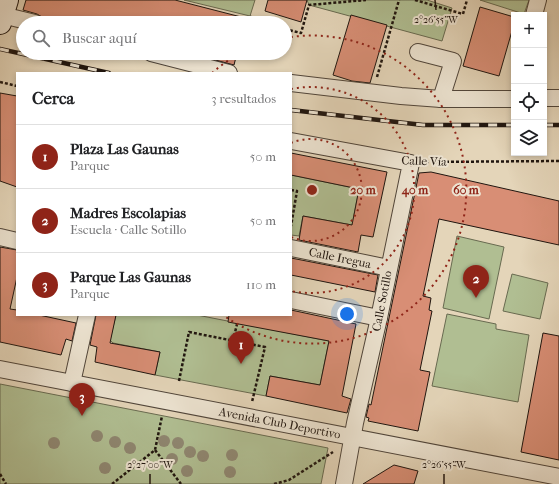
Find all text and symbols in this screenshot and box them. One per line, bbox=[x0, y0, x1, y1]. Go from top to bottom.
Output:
map controls bbox=[511, 12, 547, 156]
button: + bbox=[511, 12, 547, 48]
text: 2°26'55"W bbox=[414, 14, 459, 26]
search box bbox=[16, 16, 292, 60]
icon: search bbox=[30, 27, 52, 49]
text: Buscar aquí bbox=[62, 29, 137, 47]
button: − bbox=[511, 48, 547, 84]
button: locate bbox=[511, 84, 547, 120]
text: Cerca bbox=[32, 88, 74, 108]
text: 3 resultados bbox=[211, 91, 276, 106]
button: layers bbox=[511, 120, 547, 156]
text: Plaza Las Gaunas bbox=[70, 140, 179, 158]
text: 1 bbox=[43, 149, 47, 164]
text: 50 m bbox=[250, 149, 276, 164]
street label: Calle Vía bbox=[401, 153, 447, 169]
text: Parque bbox=[70, 158, 110, 173]
centre of rings bbox=[305, 183, 319, 197]
text: 20 m bbox=[350, 183, 377, 197]
text: 40 m bbox=[401, 183, 429, 198]
text: 60 m bbox=[453, 183, 480, 197]
text: Madres Escolapias bbox=[70, 204, 186, 222]
text: 2 bbox=[42, 213, 48, 228]
text: 50 m bbox=[250, 213, 276, 228]
text: Escuela · Calle Sotillo bbox=[70, 222, 186, 237]
street label: Calle Iregua bbox=[308, 245, 373, 271]
pin: 2 bbox=[463, 265, 489, 298]
text: Parque Las Gaunas bbox=[70, 268, 191, 286]
street label: Calle Sotillo bbox=[369, 270, 395, 332]
text: 3 bbox=[42, 277, 48, 292]
text: 110 m bbox=[246, 277, 276, 292]
text: Parque bbox=[70, 286, 110, 301]
your location bbox=[337, 304, 357, 324]
pin: 1 bbox=[228, 331, 254, 364]
pin: 3 bbox=[69, 383, 95, 416]
street label: Avenida Club Deportivo bbox=[217, 404, 342, 442]
text: 2°27'00"W bbox=[127, 459, 174, 471]
text: 2°26'55"W bbox=[422, 459, 467, 471]

